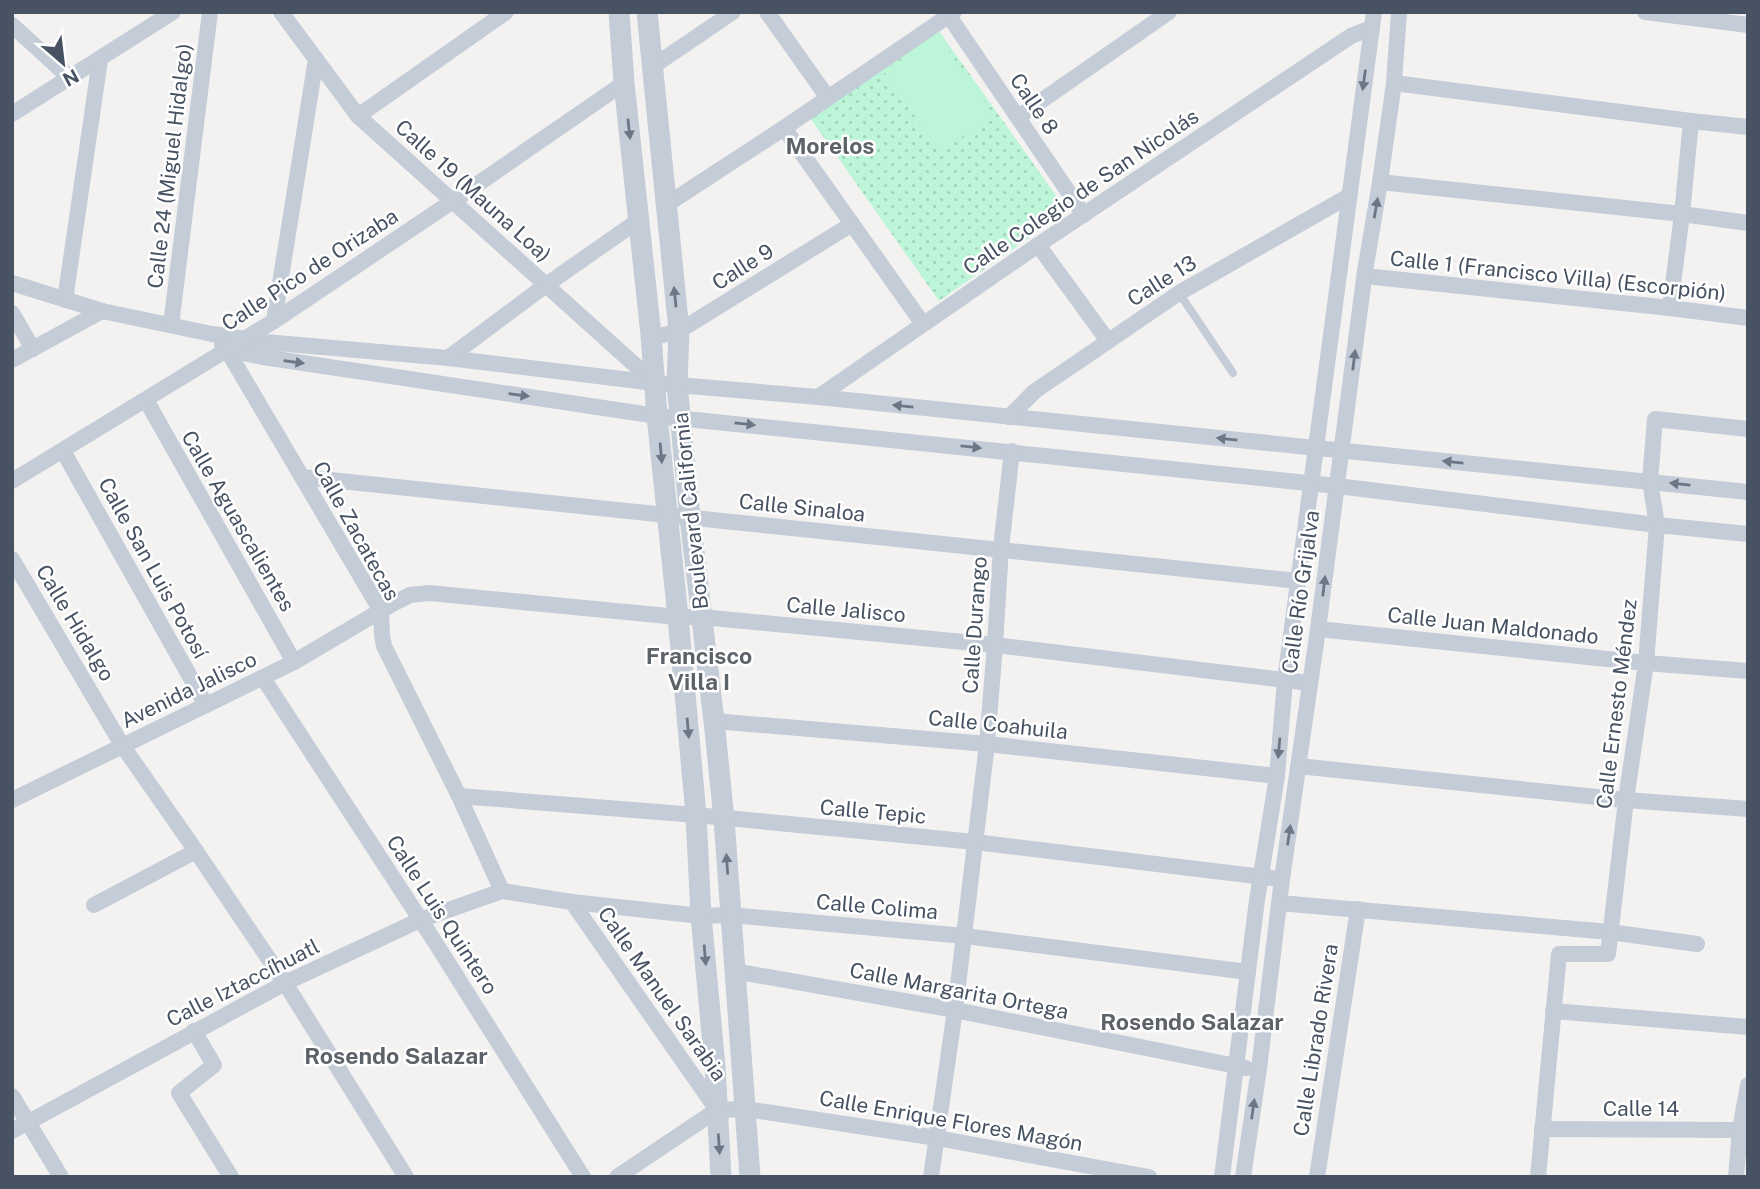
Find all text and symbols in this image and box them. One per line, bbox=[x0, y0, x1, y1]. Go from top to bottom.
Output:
north arrow bbox=[28, 28, 98, 98]
street label: Calle 24 (Miguel Hidalgo) bbox=[142, 42, 197, 290]
text: N bbox=[59, 65, 83, 91]
street label: Calle 8 bbox=[1005, 68, 1064, 139]
one-way arrow bbox=[1359, 69, 1370, 91]
street label: Calle Colegio de San Nicolás bbox=[958, 103, 1203, 280]
street label: Calle 19 (Mauna Loa) bbox=[390, 114, 556, 267]
one-way arrow bbox=[623, 118, 634, 140]
district label: Morelos bbox=[786, 132, 874, 159]
one-way arrow bbox=[1371, 197, 1382, 219]
street label: Calle Pico de Orizaba bbox=[217, 203, 403, 336]
street label: Calle 9 bbox=[707, 238, 778, 295]
street label: Calle 1 (Francisco Villa) (Escorpión) bbox=[1389, 245, 1727, 306]
street label: Calle 13 bbox=[1123, 250, 1201, 311]
one-way arrow bbox=[670, 286, 681, 308]
one-way arrow bbox=[1348, 349, 1359, 371]
one-way arrow bbox=[283, 357, 305, 368]
one-way arrow bbox=[508, 390, 530, 401]
one-way arrow bbox=[892, 400, 914, 411]
street label: Boulevard California bbox=[668, 411, 713, 611]
one-way arrow bbox=[734, 419, 756, 430]
street label: Calle Aguascalientes bbox=[176, 426, 300, 616]
one-way arrow bbox=[1216, 434, 1238, 445]
one-way arrow bbox=[656, 442, 667, 464]
one-way arrow bbox=[960, 442, 982, 453]
one-way arrow bbox=[1442, 456, 1464, 467]
street label: Calle Zacatecas bbox=[308, 457, 405, 605]
street label: Calle San Luis Potosí bbox=[93, 473, 214, 663]
one-way arrow bbox=[1669, 479, 1691, 490]
street label: Calle Sinaloa bbox=[738, 488, 866, 527]
street label: Calle Río Grijalva bbox=[1277, 509, 1324, 675]
street label: Calle Durango bbox=[957, 555, 992, 695]
street label: Calle Hidalgo bbox=[31, 560, 120, 685]
one-way arrow bbox=[1318, 574, 1329, 596]
street label: Calle Jalisco bbox=[785, 592, 907, 627]
street label: Calle Ernesto Méndez bbox=[1591, 597, 1642, 810]
street label: Calle Juan Maldonado bbox=[1386, 602, 1600, 649]
district label: Francisco Villa I bbox=[646, 642, 752, 695]
street label: Avenida Jalisco bbox=[117, 646, 261, 733]
street label: Calle Coahuila bbox=[927, 705, 1069, 744]
one-way arrow bbox=[683, 717, 694, 739]
one-way arrow bbox=[1273, 737, 1284, 759]
street label: Calle Tepic bbox=[819, 794, 927, 829]
one-way arrow bbox=[1283, 824, 1294, 846]
street label: Calle Luis Quintero bbox=[382, 830, 503, 999]
one-way arrow bbox=[721, 853, 732, 875]
street label: Calle Colima bbox=[815, 889, 939, 924]
street label: Calle Manuel Sarabia bbox=[593, 902, 732, 1086]
street label: Calle Iztaccíhuatl bbox=[162, 933, 323, 1032]
street label: Calle Librado Rivera bbox=[1288, 942, 1343, 1138]
one-way arrow bbox=[700, 944, 711, 966]
street label: Calle Margarita Ortega bbox=[847, 957, 1071, 1024]
district label: Rosendo Salazar bbox=[1100, 1008, 1284, 1035]
district label: Rosendo Salazar bbox=[304, 1042, 488, 1069]
street label: Calle Enrique Flores Magón bbox=[817, 1085, 1085, 1156]
street label: Calle 14 bbox=[1603, 1096, 1679, 1121]
one-way arrow bbox=[1248, 1098, 1259, 1120]
one-way arrow bbox=[714, 1133, 725, 1155]

